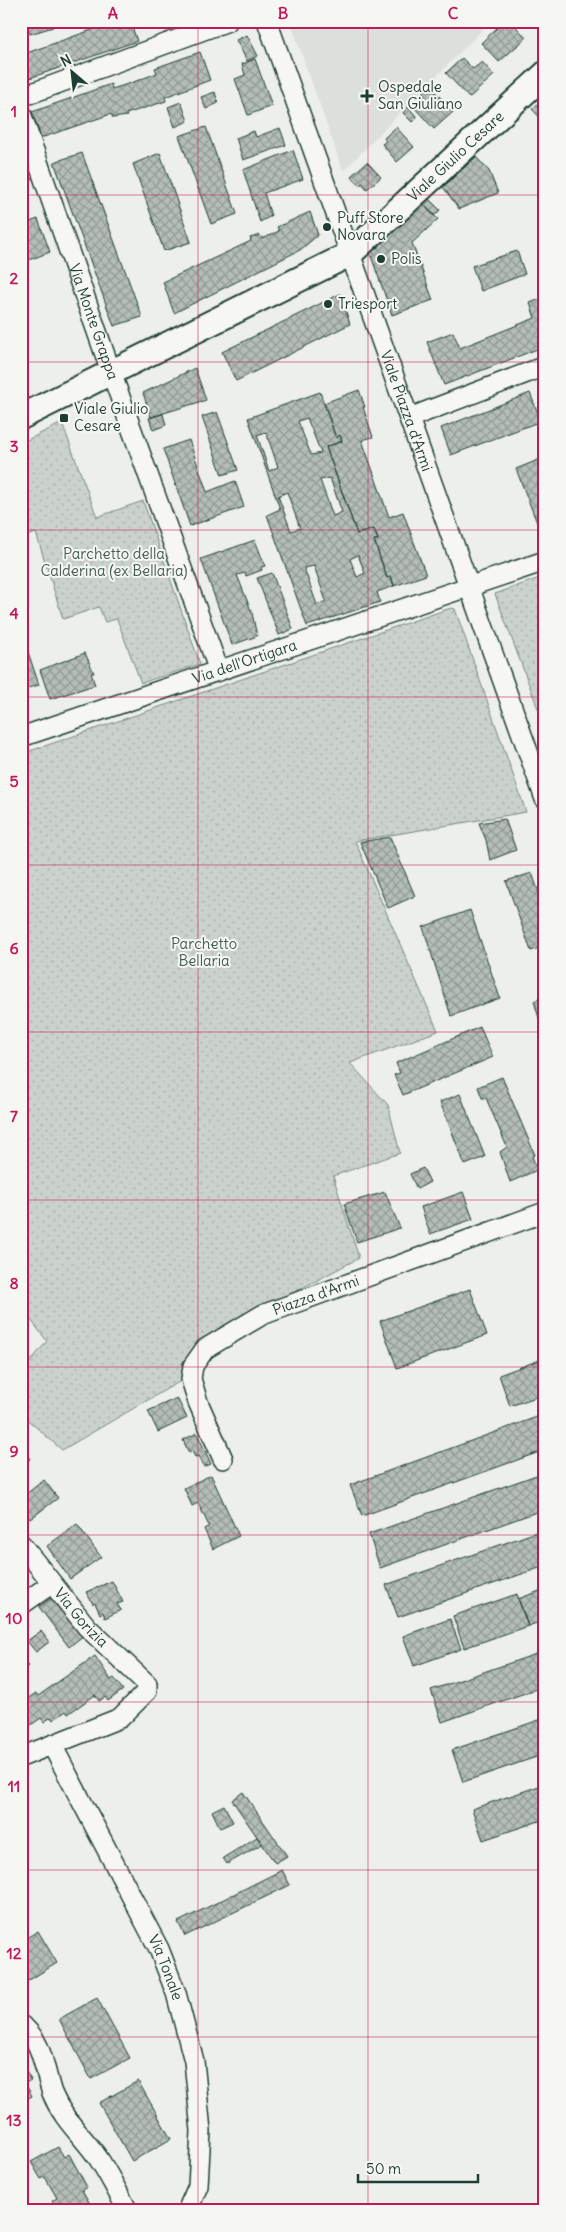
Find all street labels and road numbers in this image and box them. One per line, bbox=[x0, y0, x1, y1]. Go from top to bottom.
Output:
street label: Viale Giulio Cesare bbox=[403, 107, 508, 205]
street label: Via Monte Grappa bbox=[65, 261, 123, 383]
street label: Viale Piazza d'Armi bbox=[376, 348, 437, 474]
street label: Via dell'Ortigara bbox=[190, 635, 300, 688]
street label: Piazza d'Armi bbox=[270, 1270, 362, 1319]
street label: Via Gorizia bbox=[50, 1584, 113, 1651]
street label: Via Tonale bbox=[144, 1931, 187, 2002]

